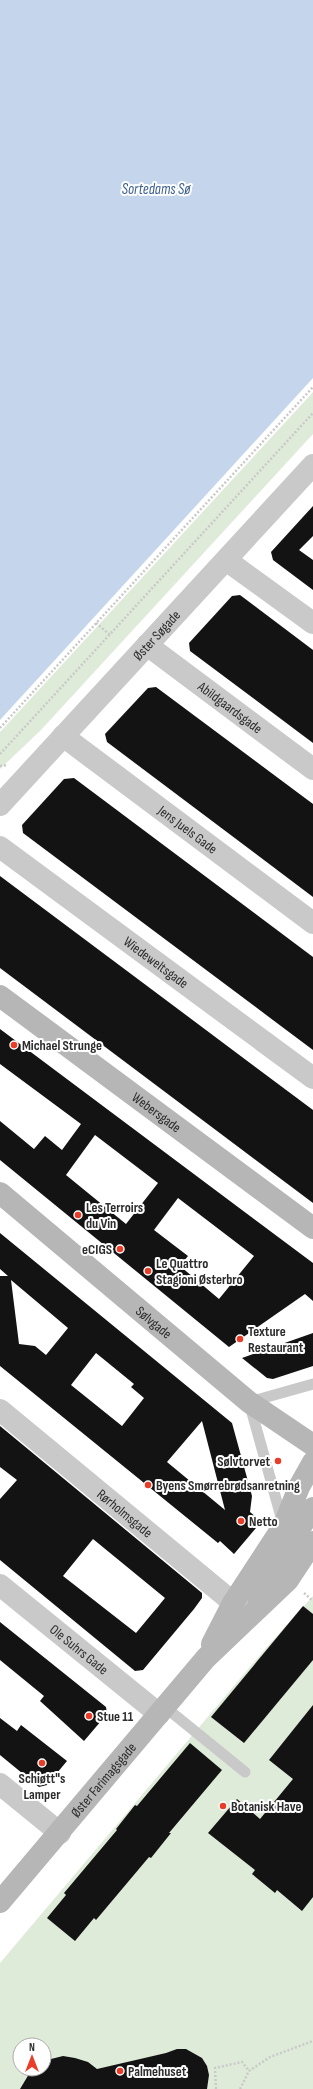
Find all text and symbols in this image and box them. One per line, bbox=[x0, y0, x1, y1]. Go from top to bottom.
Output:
water label: Sortedams Sø bbox=[122, 180, 191, 199]
street label: Øster Søgade bbox=[129, 606, 184, 664]
street label: Abildgaardsgade bbox=[194, 677, 266, 737]
street label: Jens Juels Gade bbox=[154, 801, 221, 857]
street label: Wiedeweltsgade bbox=[120, 933, 192, 992]
place label: Michael Strunge bbox=[22, 1037, 102, 1054]
marker: Michael Strunge bbox=[9, 1040, 19, 1050]
street label: Webersgade bbox=[129, 1088, 185, 1136]
place label: Les Terroirs du Vin bbox=[86, 1199, 143, 1232]
marker: Les Terroirs du Vin bbox=[73, 1210, 83, 1220]
place label: eCIGS bbox=[82, 1241, 112, 1258]
marker: eCIGS bbox=[115, 1244, 125, 1254]
place label: Le Quattro Stagioni Østerbro bbox=[156, 1255, 243, 1288]
marker: Le Quattro Stagioni Østerbro bbox=[143, 1266, 153, 1276]
street label: Sølvgade bbox=[132, 1302, 175, 1342]
place label: Texture Restaurant bbox=[248, 1323, 304, 1356]
marker: Texture Restaurant bbox=[235, 1334, 245, 1344]
place label: Sølvtorvet bbox=[217, 1453, 270, 1470]
marker: Sølvtorvet bbox=[273, 1456, 283, 1466]
place label: Byens Smørrebrødsanretning bbox=[156, 1477, 300, 1494]
marker: Byens Smørrebrødsanretning bbox=[143, 1480, 153, 1490]
street label: Rørholmsgade bbox=[94, 1485, 156, 1541]
place label: Netto bbox=[249, 1513, 278, 1530]
marker: Netto bbox=[236, 1516, 246, 1526]
street label: Ole Suhrs Gade bbox=[47, 1621, 112, 1678]
place label: Stue 11 bbox=[97, 1708, 134, 1725]
marker: Stue 11 bbox=[84, 1711, 94, 1721]
street label: Øster Farimagsgade bbox=[67, 1739, 139, 1821]
marker: Schiøtt"s Lamper bbox=[37, 1758, 47, 1768]
place label: Schiøtt"s Lamper bbox=[19, 1770, 65, 1803]
place label: Botanisk Have bbox=[231, 1798, 301, 1815]
marker: Botanisk Have bbox=[218, 1801, 228, 1811]
north arrow bbox=[12, 2037, 52, 2077]
text: N bbox=[29, 2041, 35, 2054]
place label: Palmehuset bbox=[128, 2063, 187, 2080]
marker: Palmehuset bbox=[115, 2066, 125, 2076]

